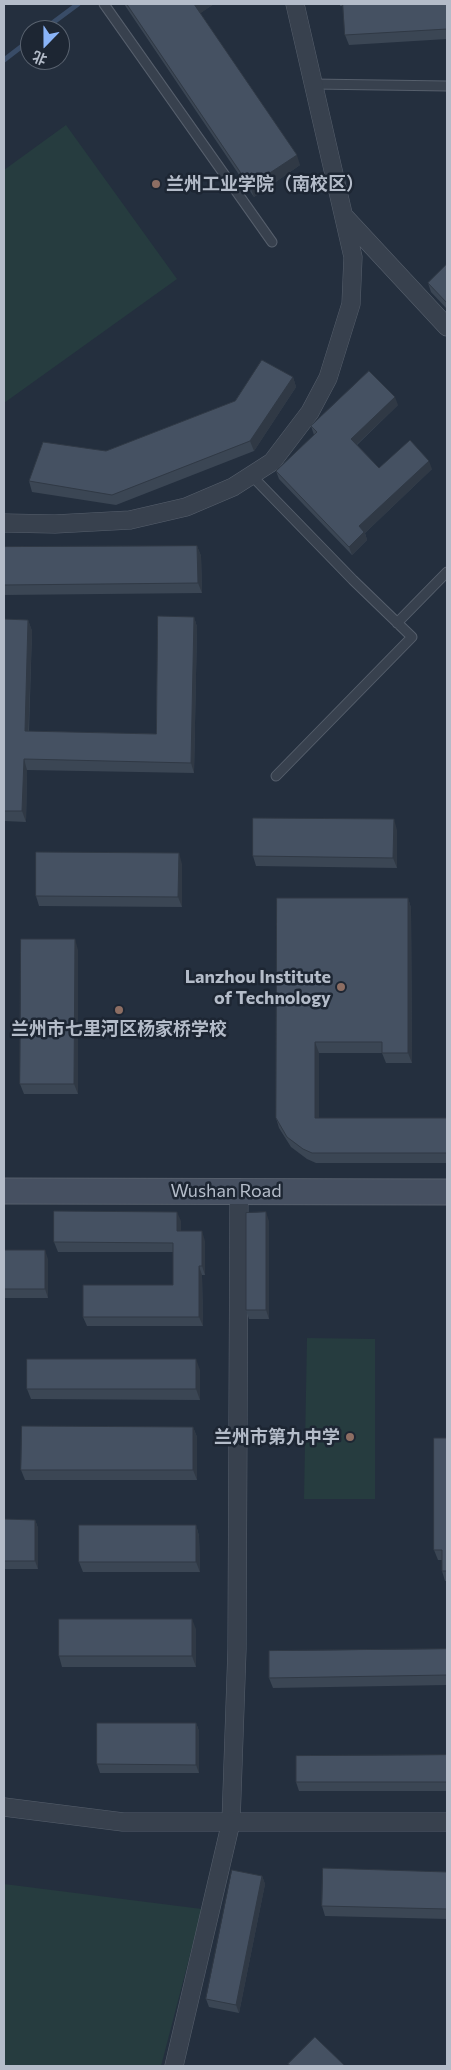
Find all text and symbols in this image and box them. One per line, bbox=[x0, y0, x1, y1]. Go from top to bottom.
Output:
north arrow bbox=[20, 20, 70, 70]
text: 北 bbox=[30, 48, 49, 69]
place label: 兰州工业学院（南校区） bbox=[166, 173, 364, 195]
marker: 兰州工业学院（南校区） bbox=[150, 178, 162, 190]
place label: Lanzhou Institute of Technology bbox=[185, 966, 331, 1009]
marker: Lanzhou Institute of Technology bbox=[335, 981, 347, 993]
marker: 兰州市七里河区杨家桥学校 bbox=[113, 1004, 125, 1016]
place label: 兰州市七里河区杨家桥学校 bbox=[11, 1018, 227, 1040]
street label: Wushan Road bbox=[170, 1180, 282, 1202]
place label: 兰州市第九中学 bbox=[214, 1426, 340, 1448]
marker: 兰州市第九中学 bbox=[344, 1431, 356, 1443]

